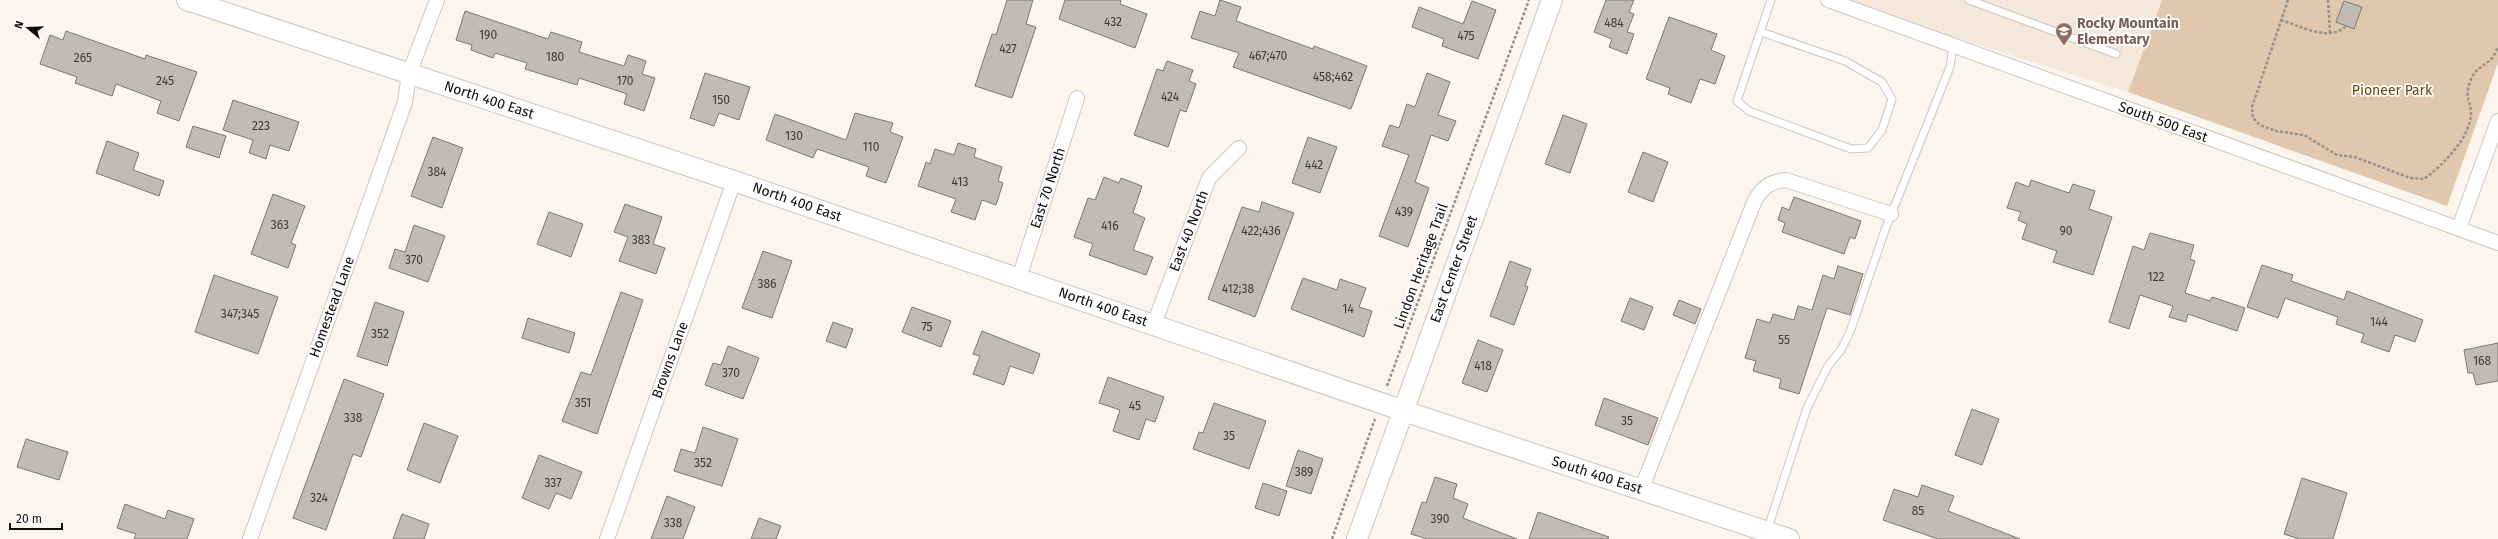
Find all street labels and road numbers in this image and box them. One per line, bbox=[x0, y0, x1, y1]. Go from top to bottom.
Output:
street label: North 400 East bbox=[442, 78, 537, 123]
street label: South 500 East bbox=[2116, 98, 2211, 146]
street label: East 70 North bbox=[1027, 145, 1069, 231]
street label: North 400 East bbox=[750, 179, 845, 226]
street label: East 40 North bbox=[1166, 188, 1212, 274]
street label: Lindon Heritage Trail bbox=[1390, 201, 1452, 331]
street label: East Center Street bbox=[1427, 212, 1482, 325]
street label: Homestead Lane bbox=[306, 254, 358, 360]
street label: North 400 East bbox=[1056, 284, 1151, 331]
street label: Browns Lane bbox=[648, 319, 692, 401]
street label: South 400 East bbox=[1550, 452, 1645, 498]

